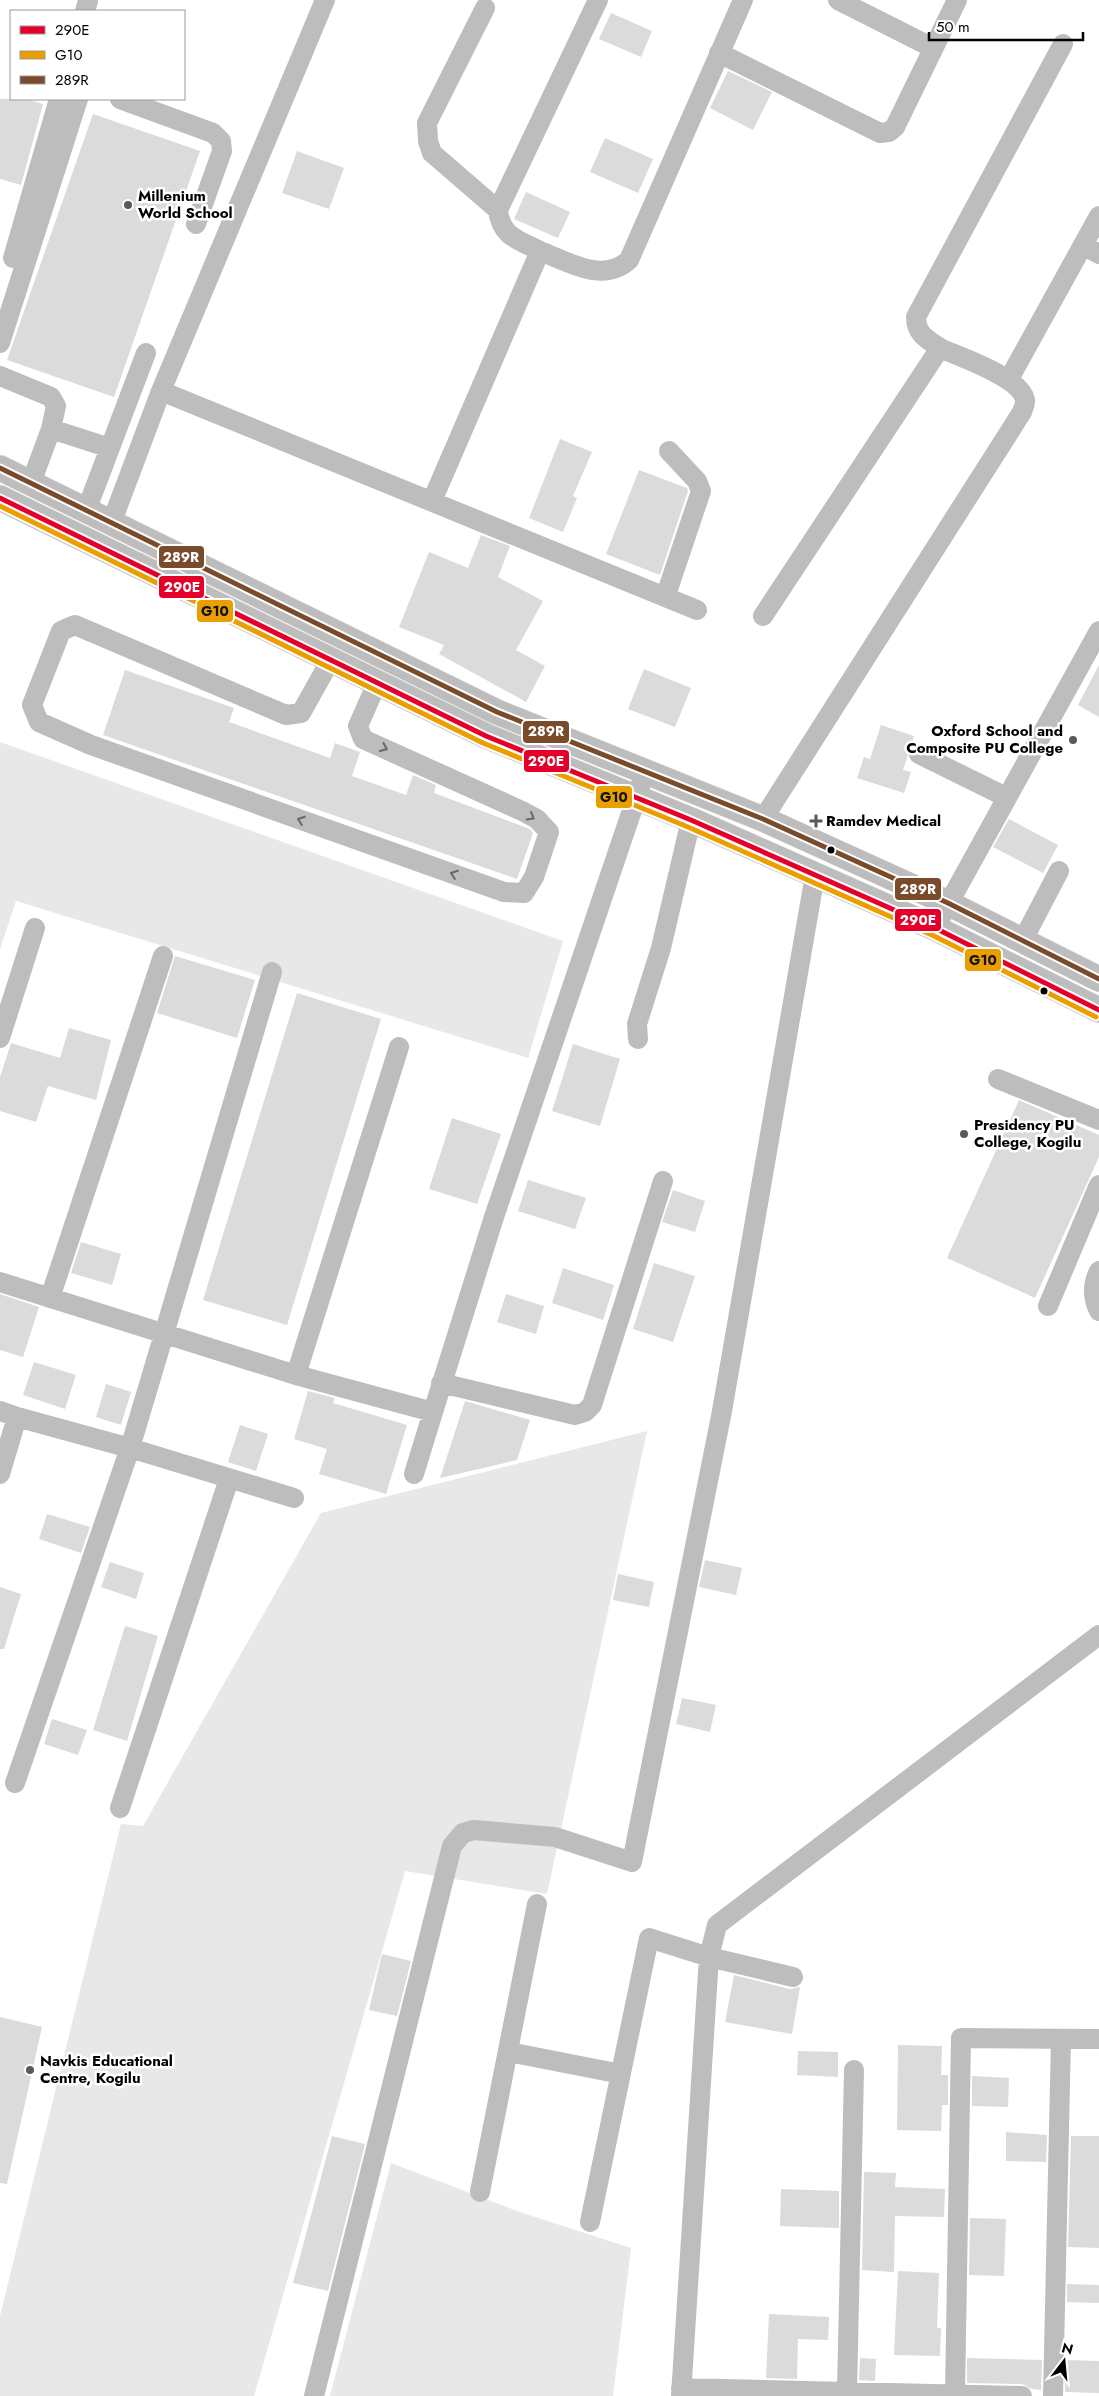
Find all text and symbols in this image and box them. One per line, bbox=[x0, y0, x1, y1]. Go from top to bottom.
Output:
legend bbox=[10, 10, 185, 100]
scale bar bbox=[929, 10, 1083, 42]
text: 50 m bbox=[936, 16, 970, 38]
text: 290E bbox=[55, 19, 89, 41]
text: G10 bbox=[55, 44, 82, 66]
text: 289R bbox=[55, 69, 89, 91]
place label: Millenium World School bbox=[138, 185, 233, 224]
marker: Millenium World School bbox=[122, 199, 134, 211]
line badge: 289R bbox=[158, 545, 205, 569]
text: 289R bbox=[163, 547, 199, 567]
line badge: 290E bbox=[158, 575, 205, 599]
text: 290E bbox=[164, 577, 200, 597]
line badge: G10 bbox=[196, 599, 234, 623]
text: G10 bbox=[201, 601, 229, 621]
line badge: 289R bbox=[522, 720, 570, 744]
place label: Oxford School and Composite PU College bbox=[906, 720, 1063, 759]
text: 289R bbox=[528, 721, 564, 741]
marker: Oxford School and Composite PU College bbox=[1067, 734, 1079, 746]
one-way arrow bbox=[379, 742, 388, 753]
line badge: 290E bbox=[523, 749, 570, 773]
text: 290E bbox=[528, 751, 564, 771]
line badge: G10 bbox=[595, 785, 633, 809]
text: G10 bbox=[600, 787, 628, 807]
one-way arrow bbox=[526, 810, 535, 820]
place label: Ramdev Medical bbox=[826, 810, 941, 832]
marker: Ramdev Medical bbox=[810, 815, 822, 827]
one-way arrow bbox=[297, 816, 305, 826]
unlabelled marker bbox=[826, 845, 836, 855]
one-way arrow bbox=[450, 870, 459, 880]
line badge: 289R bbox=[894, 877, 942, 901]
text: 289R bbox=[900, 879, 936, 899]
line badge: 290E bbox=[894, 908, 942, 932]
text: 290E bbox=[900, 910, 936, 930]
line badge: G10 bbox=[964, 948, 1002, 972]
text: G10 bbox=[969, 950, 997, 970]
unlabelled marker bbox=[1039, 986, 1049, 996]
place label: Presidency PU College, Kogilu bbox=[974, 1114, 1081, 1153]
marker: Presidency PU College, Kogilu bbox=[958, 1128, 970, 1140]
place label: Navkis Educational Centre, Kogilu bbox=[40, 2050, 173, 2089]
marker: Navkis Educational Centre, Kogilu bbox=[24, 2064, 36, 2076]
north arrow bbox=[1039, 2336, 1089, 2386]
text: N bbox=[1059, 2337, 1076, 2360]

